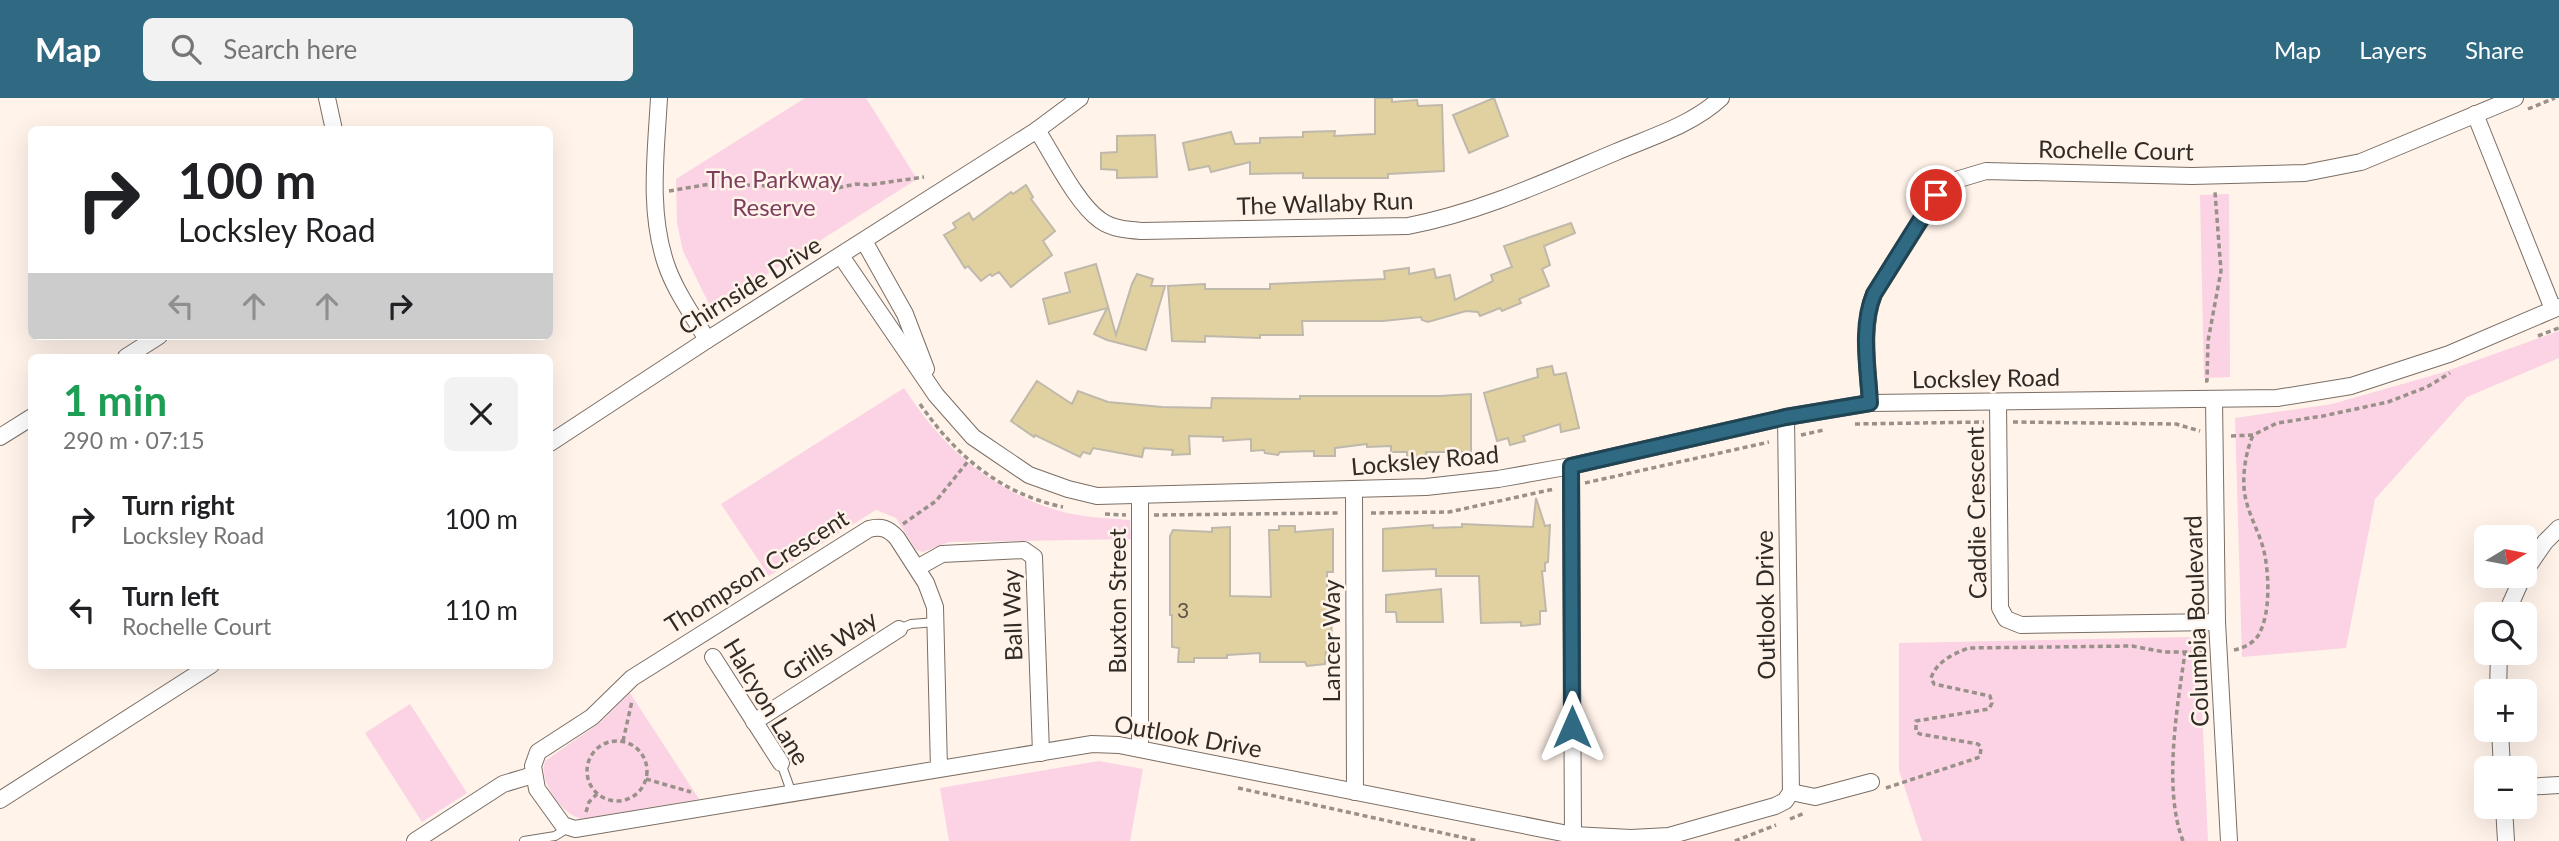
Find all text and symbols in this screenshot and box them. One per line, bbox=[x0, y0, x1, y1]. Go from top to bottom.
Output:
search box bbox=[143, 18, 633, 81]
text: Map bbox=[35, 29, 101, 69]
icon: search bbox=[167, 30, 205, 68]
text: Search here bbox=[223, 33, 357, 65]
text: Map bbox=[2274, 35, 2321, 64]
text: Layers bbox=[2359, 35, 2427, 64]
text: Share bbox=[2465, 35, 2524, 64]
street label: Rochelle Court bbox=[2038, 134, 2194, 165]
text: 100 m bbox=[178, 151, 316, 209]
icon: right bbox=[63, 154, 154, 245]
park label: The Parkway Reserve bbox=[706, 164, 843, 221]
pin bbox=[1906, 165, 1966, 225]
icon: arrive bbox=[1917, 176, 1955, 214]
street label: The Wallaby Run bbox=[1236, 185, 1414, 220]
text: Locksley Road bbox=[178, 210, 376, 249]
street label: Chirnside Drive bbox=[672, 229, 826, 340]
icon: left bbox=[162, 287, 200, 325]
icon: ahead bbox=[235, 287, 273, 325]
icon: ahead bbox=[308, 287, 346, 325]
icon: right bbox=[381, 287, 419, 325]
street label: Locksley Road bbox=[1912, 362, 2060, 393]
text: 1 min bbox=[63, 375, 167, 425]
button: close bbox=[444, 377, 518, 451]
text: 290 m · 07:15 bbox=[63, 426, 205, 454]
street label: Caddie Crescent bbox=[1959, 426, 1992, 599]
street label: Locksley Road bbox=[1350, 439, 1500, 480]
text: Turn right bbox=[122, 489, 235, 521]
icon: right bbox=[63, 500, 101, 538]
street label: Thompson Crescent bbox=[659, 502, 854, 639]
text: 100 m bbox=[445, 503, 518, 535]
street label: Columbia Boulevard bbox=[2177, 515, 2214, 727]
text: Locksley Road bbox=[122, 521, 264, 549]
north arrow bbox=[2474, 525, 2538, 588]
map controls bbox=[2474, 525, 2537, 819]
street label: Buxton Street bbox=[1102, 528, 1131, 674]
street label: Outlook Drive bbox=[1749, 530, 1780, 680]
street label: Ball Way bbox=[995, 568, 1028, 661]
street label: Lancer Way bbox=[1316, 579, 1345, 703]
text: Turn left bbox=[122, 580, 219, 612]
icon: left bbox=[63, 591, 101, 629]
text: 110 m bbox=[445, 594, 518, 626]
house number: 3 bbox=[1177, 597, 1189, 622]
button: search bbox=[2474, 602, 2537, 665]
street label: Grills Way bbox=[776, 603, 882, 686]
text: Rochelle Court bbox=[122, 612, 271, 640]
street label: Halcyon Lane bbox=[718, 633, 816, 770]
button: + bbox=[2474, 679, 2537, 742]
position arrow bbox=[1535, 690, 1609, 764]
street label: Outlook Drive bbox=[1112, 708, 1264, 763]
button: − bbox=[2474, 756, 2537, 819]

